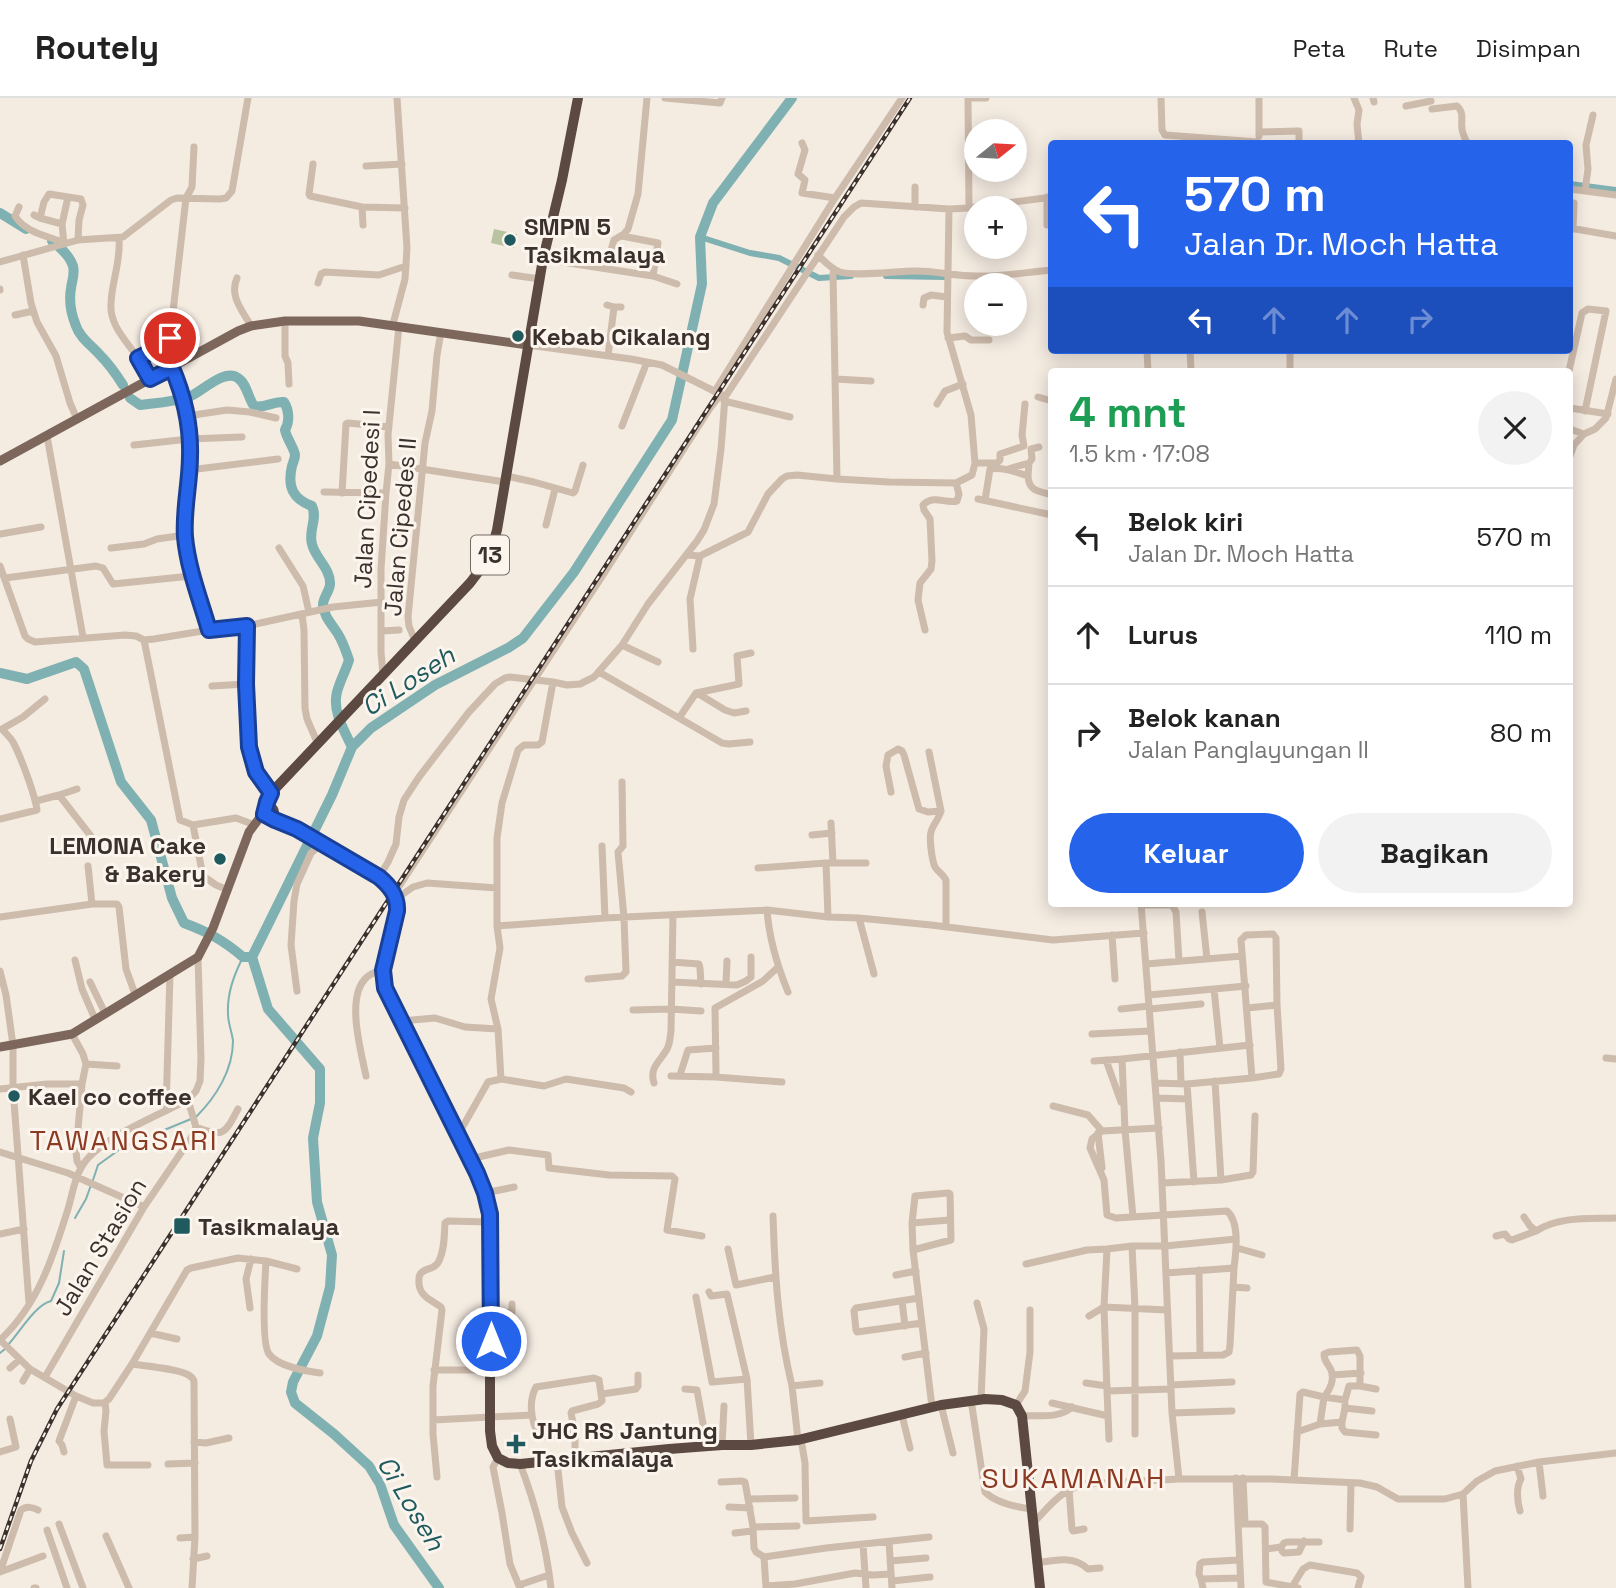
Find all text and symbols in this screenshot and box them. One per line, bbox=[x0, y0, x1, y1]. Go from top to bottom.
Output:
text: Routely bbox=[35, 27, 159, 69]
text: Peta bbox=[1293, 33, 1345, 64]
text: Rute bbox=[1383, 33, 1438, 64]
text: Disimpan bbox=[1476, 33, 1581, 64]
north arrow bbox=[964, 119, 1027, 182]
map controls bbox=[964, 119, 1027, 336]
text: 570 m bbox=[1184, 163, 1326, 225]
icon: left bbox=[1069, 168, 1160, 259]
button: + bbox=[964, 196, 1027, 259]
place label: SMPN 5 Tasikmalaya bbox=[524, 211, 665, 270]
text: Jalan Dr. Moch Hatta bbox=[1184, 224, 1498, 264]
marker: SMPN 5 Tasikmalaya bbox=[502, 232, 518, 248]
button: − bbox=[964, 273, 1027, 336]
icon: left bbox=[1182, 301, 1220, 339]
icon: ahead bbox=[1255, 301, 1293, 339]
icon: ahead bbox=[1328, 301, 1366, 339]
icon: right bbox=[1401, 301, 1439, 339]
pin bbox=[140, 308, 200, 368]
icon: arrive bbox=[151, 319, 189, 357]
place label: Kebab Cikalang bbox=[532, 321, 711, 352]
marker: Kebab Cikalang bbox=[510, 328, 526, 344]
text: 4 mnt bbox=[1069, 386, 1187, 439]
button: close bbox=[1478, 391, 1552, 465]
street label: Jalan Cipedesi I bbox=[347, 409, 387, 589]
street label: Jalan Cipedes II bbox=[377, 436, 423, 618]
text: 1.5 km · 17:08 bbox=[1069, 439, 1210, 469]
text: Belok kiri bbox=[1128, 505, 1243, 539]
icon: left bbox=[1069, 518, 1107, 556]
text: 570 m bbox=[1477, 520, 1552, 554]
road number: 13 bbox=[471, 536, 509, 575]
text: Jalan Dr. Moch Hatta bbox=[1128, 539, 1354, 569]
icon: ahead bbox=[1069, 616, 1107, 654]
text: Lurus bbox=[1128, 618, 1198, 652]
text: 110 m bbox=[1485, 618, 1552, 652]
water label: Ci Loseh bbox=[355, 638, 462, 724]
text: Belok kanan bbox=[1128, 701, 1281, 735]
icon: right bbox=[1069, 714, 1107, 752]
text: 80 m bbox=[1490, 716, 1552, 750]
text: Jalan Panglayungan II bbox=[1128, 735, 1369, 765]
button: Keluar bbox=[1069, 813, 1304, 893]
button: Bagikan bbox=[1318, 813, 1552, 893]
place label: LEMONA Cake & Bakery bbox=[49, 830, 206, 889]
marker: LEMONA Cake & Bakery bbox=[212, 851, 228, 867]
place label: Kael co coffee bbox=[28, 1081, 192, 1112]
marker: Kael co coffee bbox=[6, 1088, 22, 1104]
district label: TAWANGSARI bbox=[30, 1122, 219, 1158]
street label: Jalan Stasion bbox=[47, 1172, 153, 1322]
place label: Tasikmalaya bbox=[198, 1211, 339, 1242]
marker: Tasikmalaya bbox=[172, 1216, 192, 1236]
position arrow bbox=[454, 1304, 528, 1378]
place label: JHC RS Jantung Tasikmalaya bbox=[532, 1415, 718, 1474]
marker: JHC RS Jantung Tasikmalaya bbox=[506, 1434, 526, 1454]
water label: Ci Loseh bbox=[369, 1449, 453, 1558]
district label: SUKAMANAH bbox=[982, 1460, 1167, 1496]

